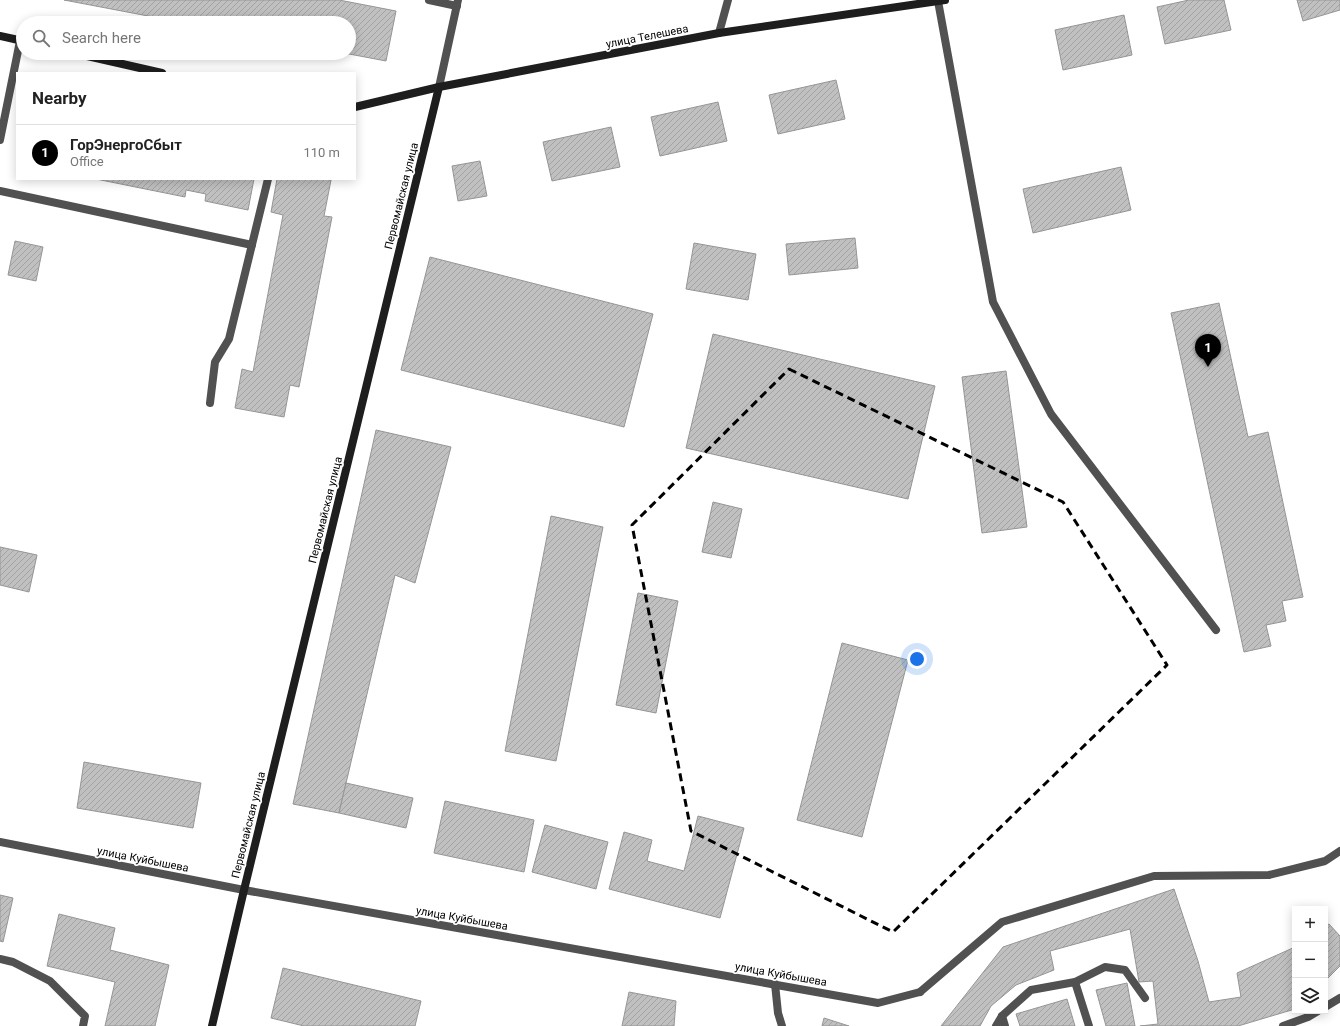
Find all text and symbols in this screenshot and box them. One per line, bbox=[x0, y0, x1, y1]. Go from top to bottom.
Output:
search box bbox=[16, 16, 356, 60]
street label: улица Телешева bbox=[605, 22, 689, 51]
icon: search bbox=[30, 27, 52, 49]
text: Search here bbox=[62, 29, 141, 47]
text: Nearby bbox=[32, 88, 87, 108]
text: ГорЭнергоСбыт bbox=[70, 136, 182, 154]
street label: Первомайская улица bbox=[382, 141, 421, 251]
text: 1 bbox=[41, 145, 49, 160]
text: 110 m bbox=[303, 145, 340, 160]
text: Office bbox=[70, 154, 104, 169]
pin: 1 bbox=[1195, 334, 1221, 367]
street label: Первомайская улица bbox=[306, 455, 345, 565]
your location bbox=[907, 649, 927, 669]
street label: Первомайская улица bbox=[229, 770, 268, 880]
street label: улица Куйбышева bbox=[96, 844, 190, 875]
street label: улица Куйбышева bbox=[415, 904, 509, 933]
map controls bbox=[1292, 906, 1328, 1014]
button: + bbox=[1292, 906, 1328, 942]
button: − bbox=[1292, 942, 1328, 978]
street label: улица Куйбышева bbox=[734, 960, 828, 989]
button: layers bbox=[1292, 978, 1328, 1014]

